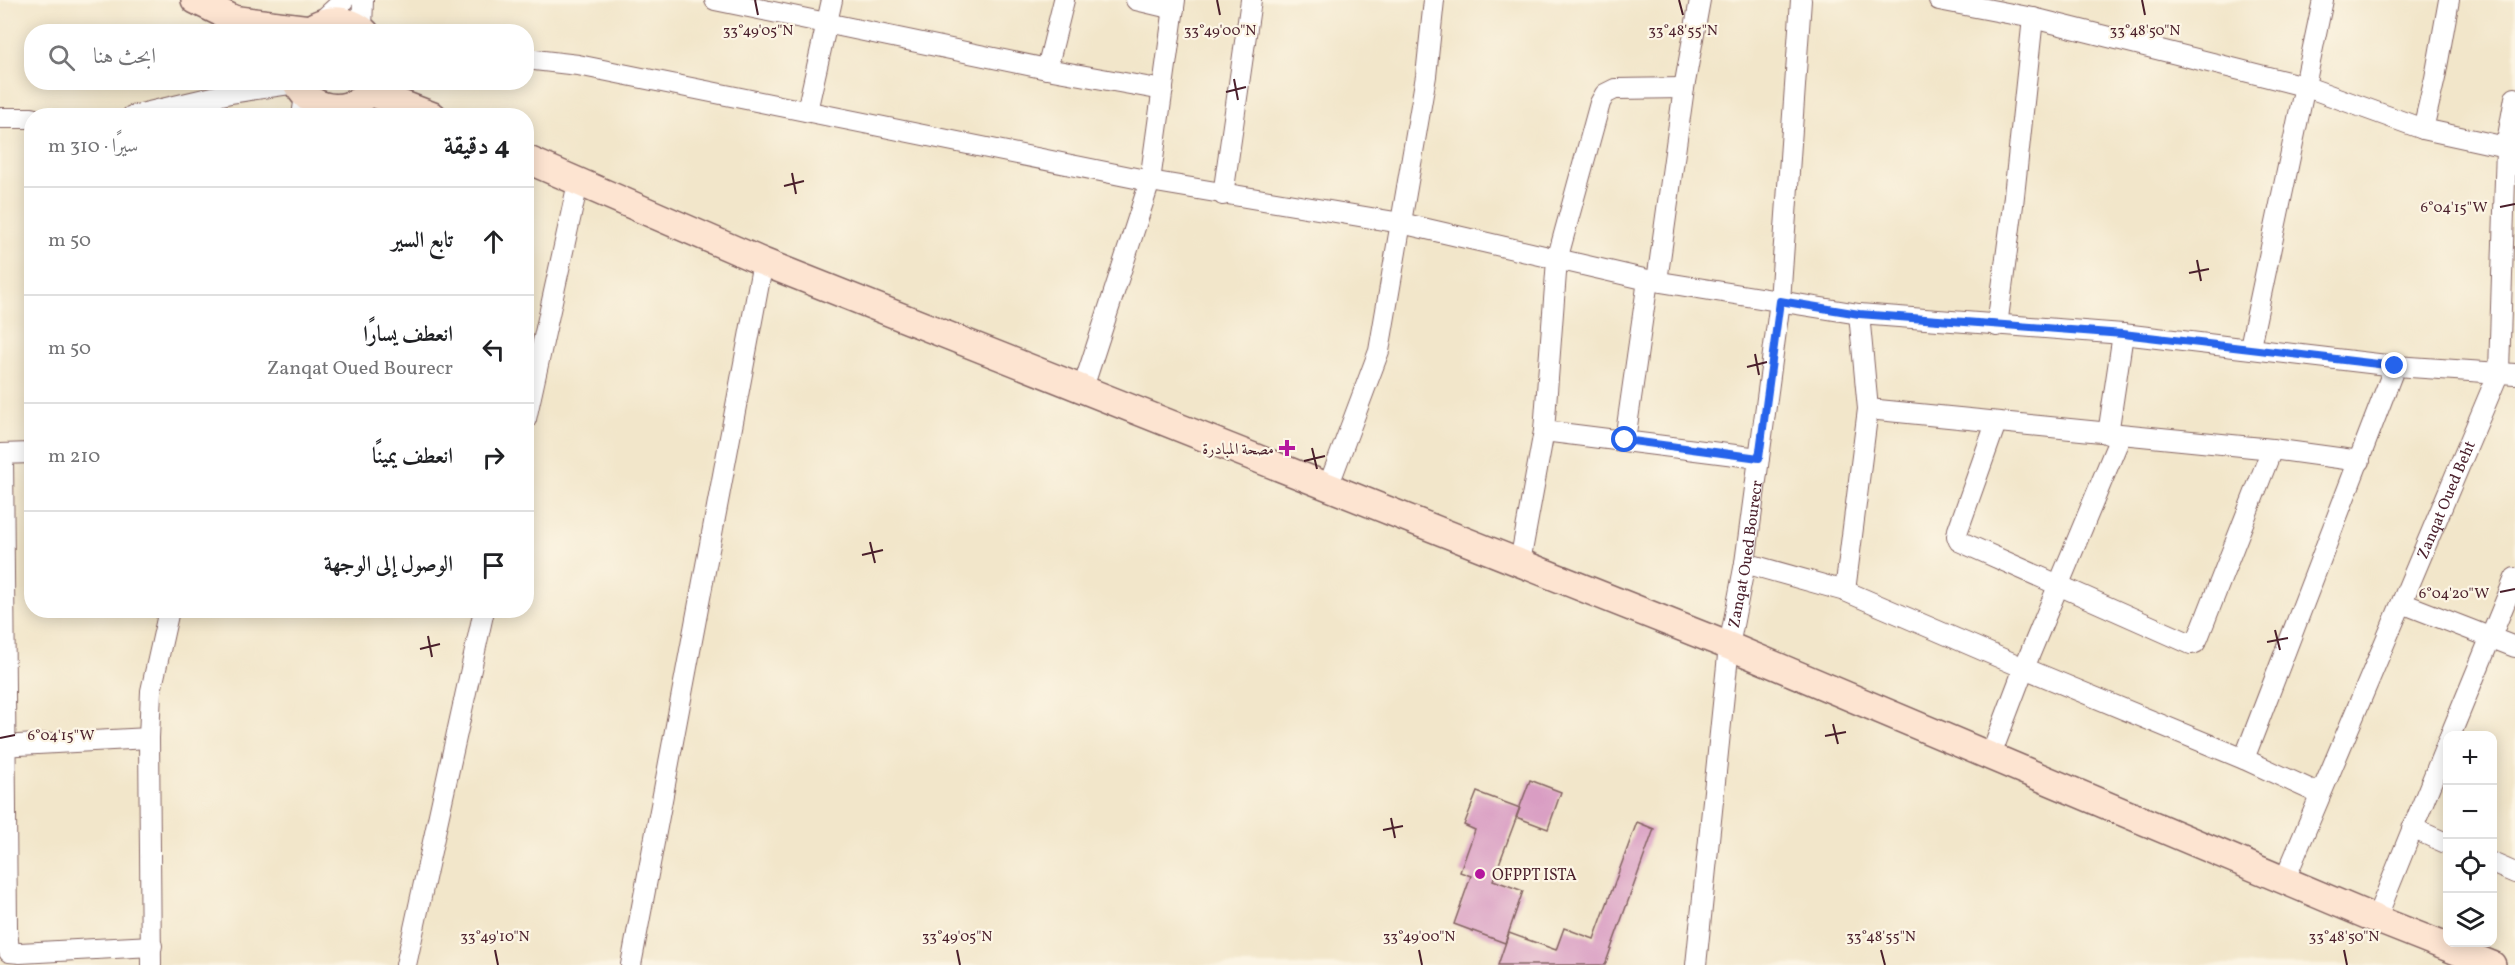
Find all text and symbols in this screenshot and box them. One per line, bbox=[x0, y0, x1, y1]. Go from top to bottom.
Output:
text: 33°49'05"N bbox=[723, 21, 793, 42]
text: 33°49'00"N bbox=[1184, 21, 1256, 42]
text: 33°48'55"N bbox=[1648, 21, 1718, 42]
text: 33°48'50"N bbox=[2110, 21, 2180, 42]
search box bbox=[24, 24, 534, 90]
icon: search bbox=[45, 41, 78, 74]
text: ابحث هنا bbox=[93, 42, 156, 73]
text: 4 دقيقة bbox=[444, 129, 510, 165]
text: سيرًا · 310 m bbox=[48, 133, 138, 161]
text: 6°04'15"W bbox=[2421, 198, 2488, 219]
icon: ahead bbox=[477, 225, 510, 258]
text: تابع السير bbox=[391, 226, 453, 257]
text: 50 m bbox=[48, 227, 91, 255]
text: انعطف يسارًا bbox=[363, 320, 453, 351]
icon: left bbox=[477, 333, 510, 366]
text: 50 m bbox=[48, 335, 91, 363]
route end bbox=[2381, 352, 2407, 378]
text: Zanqat Oued Bourecr bbox=[267, 355, 453, 383]
route start bbox=[1611, 426, 1637, 452]
street label: Zanqat Oued Beht bbox=[2412, 437, 2482, 563]
place label: مصحة المبادرة bbox=[1202, 439, 1274, 461]
marker: مصحة المبادرة bbox=[1278, 439, 1296, 457]
icon: right bbox=[477, 441, 510, 474]
text: انعطف يمينًا bbox=[372, 442, 453, 473]
text: 210 m bbox=[48, 443, 100, 471]
street label: Zanqat Oued Bourecr bbox=[1724, 479, 1769, 630]
icon: arrive bbox=[477, 549, 510, 582]
text: الوصول إلى الوجهة bbox=[324, 550, 453, 581]
text: 6°04'20"W bbox=[2419, 584, 2489, 605]
text: 6°04'15"W bbox=[28, 726, 95, 747]
map controls bbox=[2443, 731, 2497, 947]
button: + bbox=[2443, 731, 2497, 785]
button: − bbox=[2443, 785, 2497, 839]
button: locate bbox=[2443, 839, 2497, 893]
place label: OFPPT ISTA bbox=[1492, 865, 1577, 887]
marker: OFPPT ISTA bbox=[1473, 867, 1487, 881]
button: layers bbox=[2443, 893, 2497, 947]
text: 33°49'10"N bbox=[460, 927, 530, 948]
text: 33°49'05"N bbox=[922, 927, 992, 948]
text: 33°49'00"N bbox=[1383, 927, 1455, 948]
text: 33°48'55"N bbox=[1846, 927, 1916, 948]
text: 33°48'50"N bbox=[2309, 927, 2379, 948]

